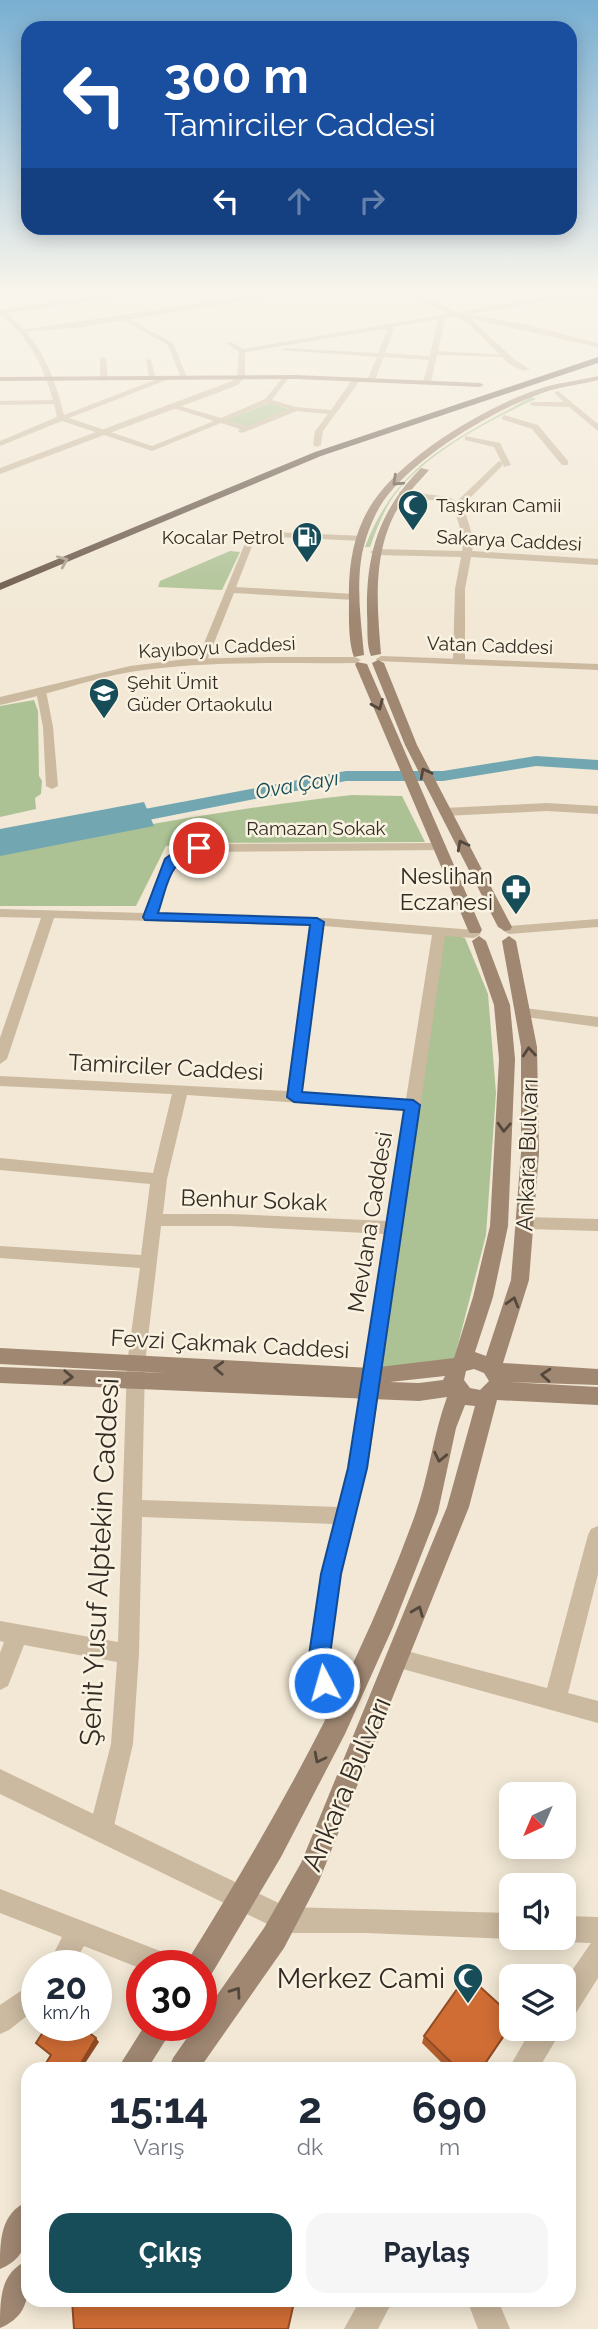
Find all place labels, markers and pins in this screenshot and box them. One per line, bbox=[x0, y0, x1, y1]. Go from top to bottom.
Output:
mosque icon: Taşkıran Camii bbox=[396, 488, 430, 532]
place label: Taşkıran Camii bbox=[436, 494, 561, 516]
fuel station icon: Kocalar Petrol bbox=[290, 520, 324, 564]
place label: Kocalar Petrol bbox=[162, 526, 285, 548]
place label: Şehit Ümit Güder Ortaokulu bbox=[127, 671, 273, 715]
school or university icon: Şehit Ümit Güder Ortaokulu bbox=[87, 676, 121, 720]
pin bbox=[169, 818, 229, 878]
place label: Neslihan Eczanesi bbox=[400, 862, 493, 915]
pharmacy icon: Neslihan Eczanesi bbox=[499, 872, 533, 916]
mosque icon: Merkez Cami bbox=[451, 1961, 485, 2005]
place label: Merkez Cami bbox=[277, 1962, 445, 1995]

